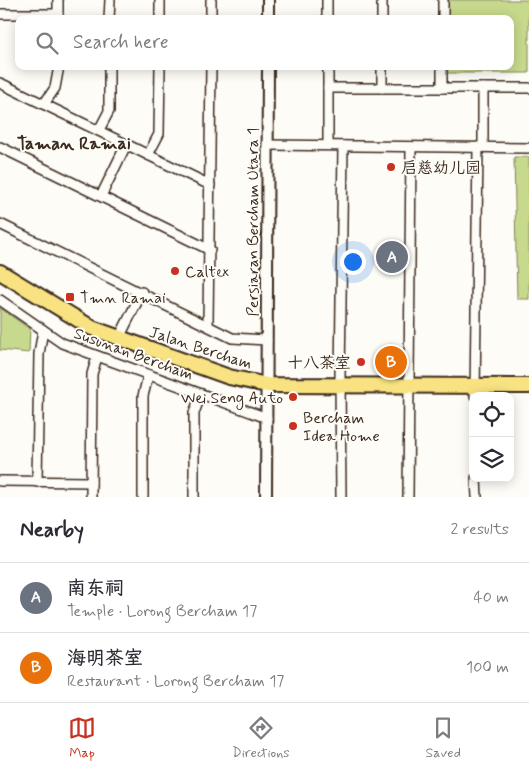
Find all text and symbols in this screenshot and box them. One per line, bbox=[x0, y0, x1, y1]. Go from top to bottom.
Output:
search box bbox=[15, 15, 514, 70]
icon: search bbox=[33, 29, 61, 57]
text: Search here bbox=[73, 30, 169, 55]
street label: Persiaran Bercham Utara 1 bbox=[243, 128, 264, 316]
district label: Taman Ramai bbox=[17, 132, 131, 156]
place label: 启慈幼儿园 bbox=[401, 158, 481, 179]
marker: 启慈幼儿园 bbox=[385, 161, 397, 173]
pin: A bbox=[376, 238, 408, 276]
your location bbox=[340, 249, 366, 275]
place label: Caltex bbox=[185, 262, 229, 283]
marker: Caltex bbox=[169, 265, 181, 277]
place label: Tmn Ramai bbox=[80, 288, 166, 309]
marker: Tmn Ramai bbox=[64, 291, 76, 303]
street label: Jalan Bercham bbox=[146, 322, 255, 375]
street label: Susunan Bercham bbox=[71, 323, 196, 386]
pin: B bbox=[375, 343, 407, 381]
place label: 十八茶室 bbox=[287, 353, 351, 374]
marker: 十八茶室 bbox=[355, 356, 367, 368]
place label: Wei Seng Auto bbox=[181, 388, 283, 410]
marker: Wei Seng Auto bbox=[287, 391, 299, 403]
map controls bbox=[469, 392, 514, 482]
button: locate bbox=[469, 392, 514, 437]
place label: Bercham Idea Home bbox=[303, 408, 380, 447]
marker: Bercham Idea Home bbox=[287, 420, 299, 432]
button: layers bbox=[469, 437, 514, 482]
text: Nearby bbox=[20, 516, 84, 544]
text: 2 results bbox=[451, 519, 509, 540]
text: 南东祠 bbox=[67, 576, 124, 601]
text: A bbox=[31, 587, 41, 608]
text: 40 m bbox=[473, 587, 509, 608]
text: Temple · Lorong Bercham 17 bbox=[67, 601, 257, 622]
text: 海明茶室 bbox=[67, 646, 143, 671]
text: B bbox=[31, 657, 41, 678]
text: 100 m bbox=[466, 657, 509, 678]
text: Restaurant · Lorong Bercham 17 bbox=[67, 671, 284, 692]
tab: Map bbox=[68, 714, 96, 762]
tab: Directions bbox=[232, 714, 290, 762]
tab: Saved bbox=[426, 714, 461, 762]

